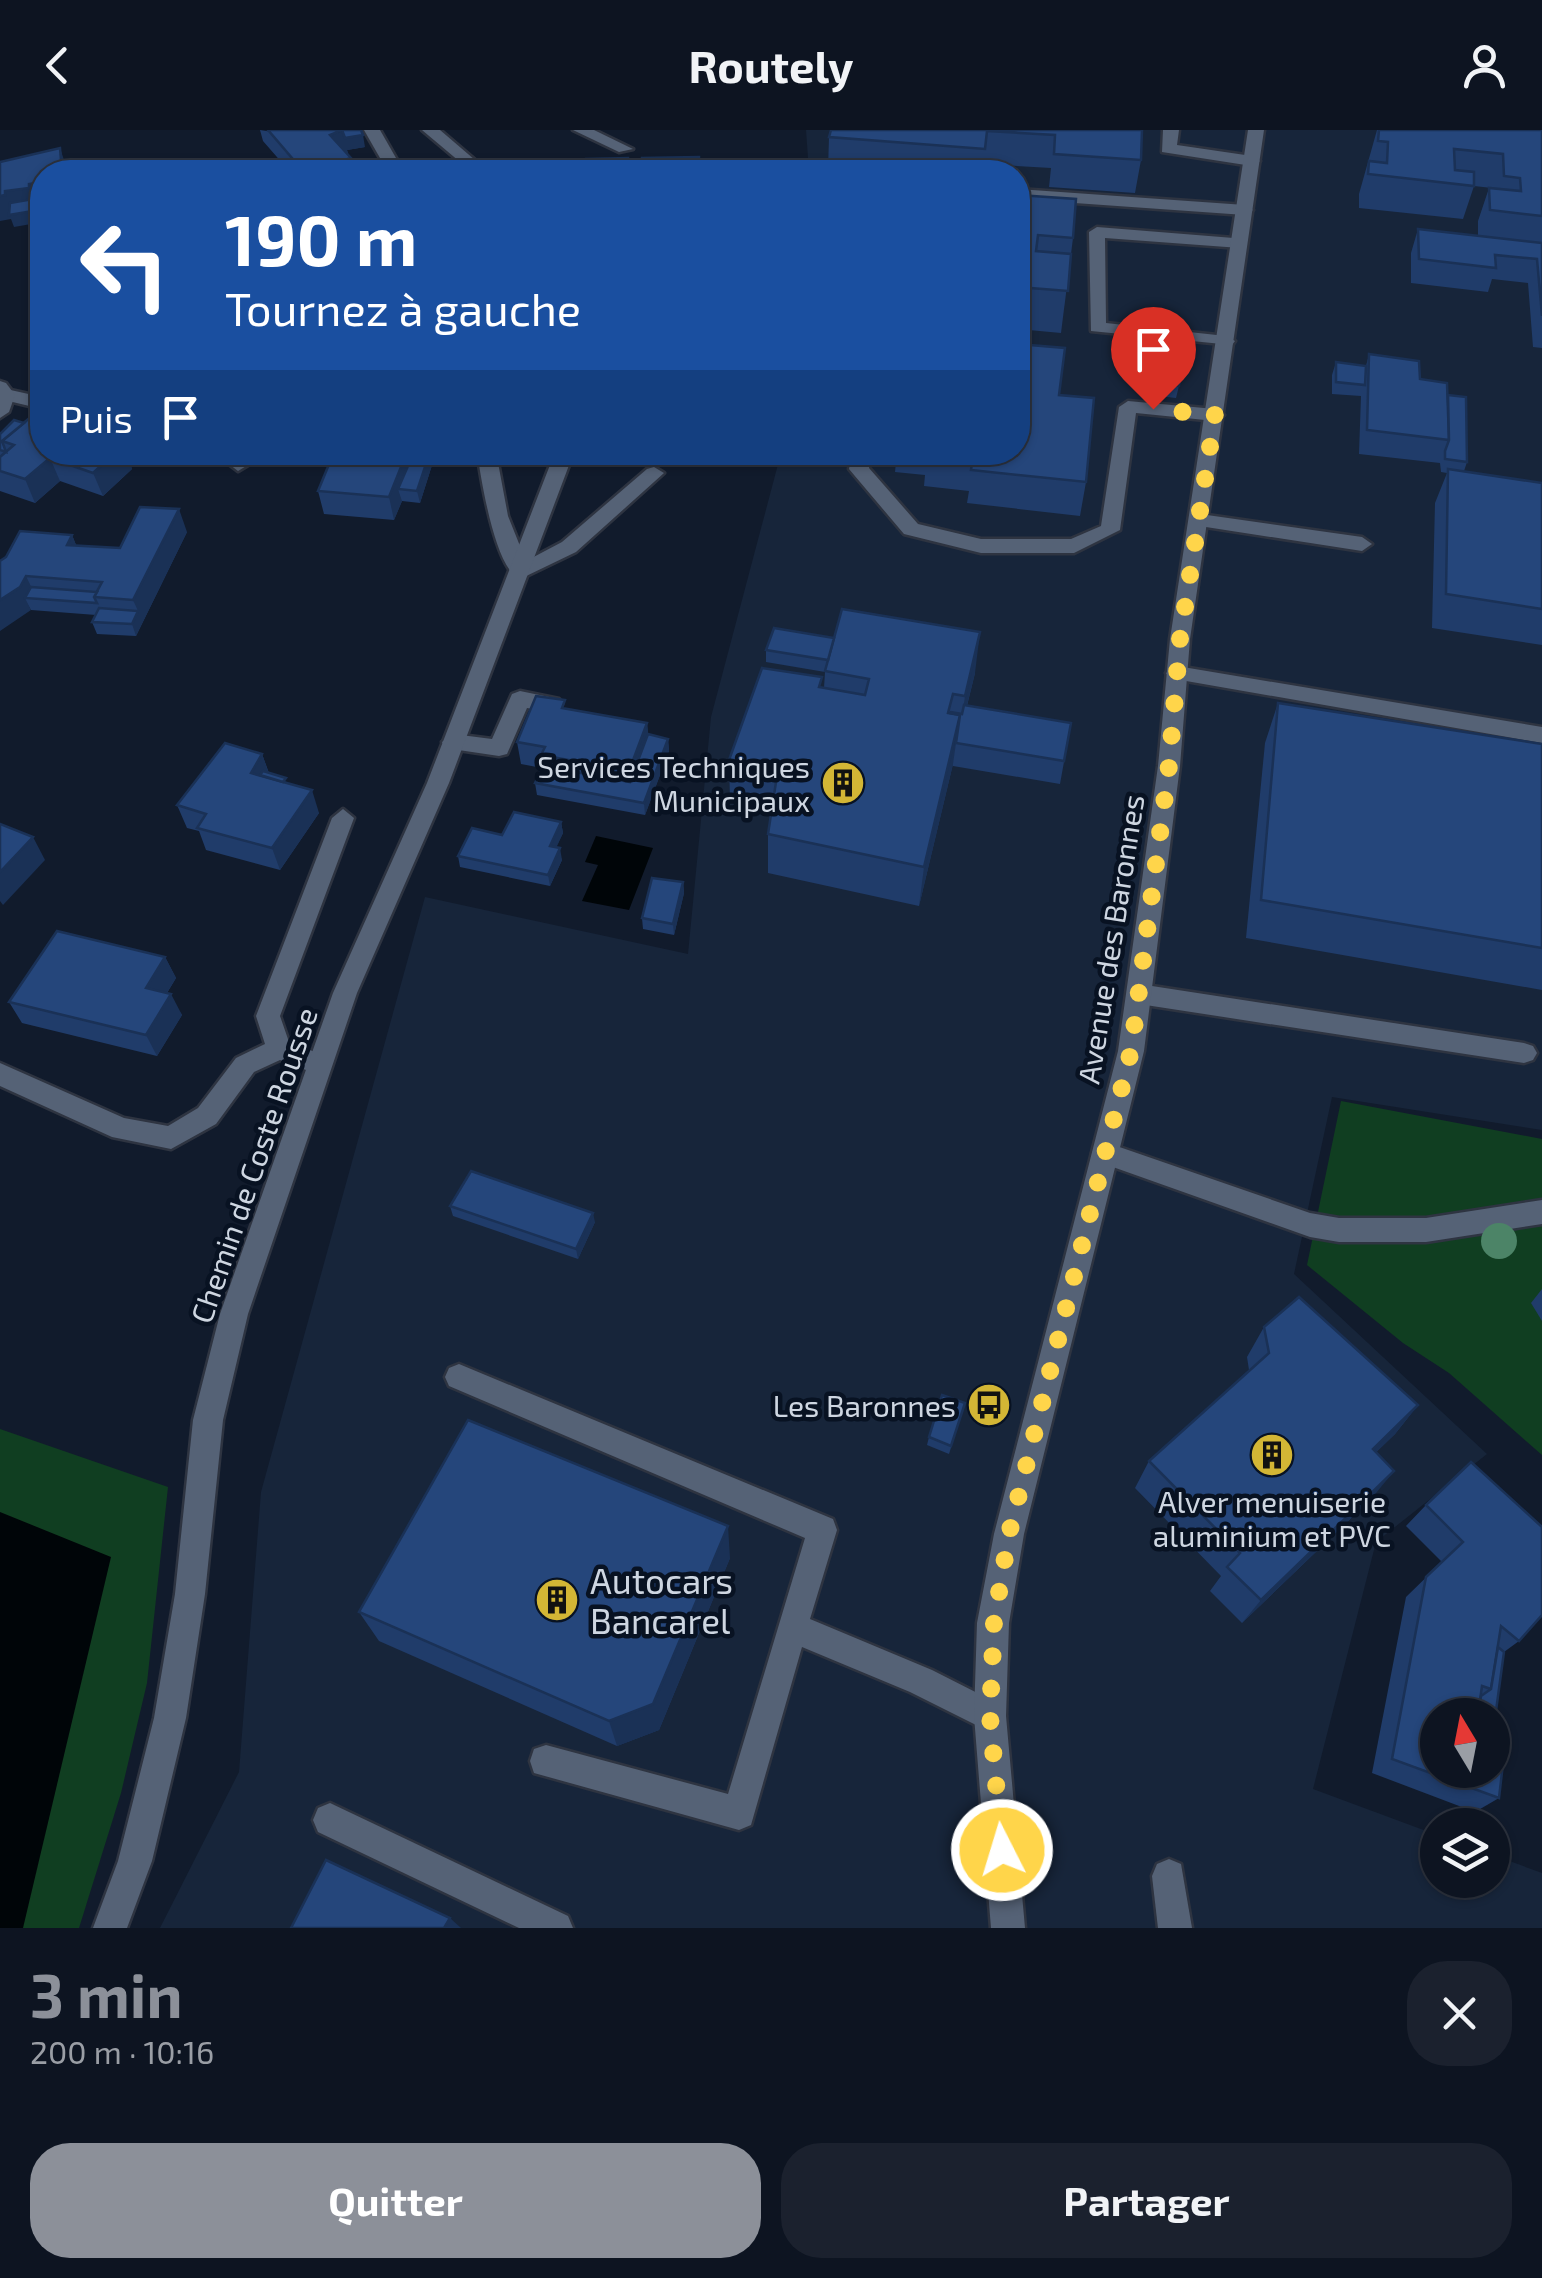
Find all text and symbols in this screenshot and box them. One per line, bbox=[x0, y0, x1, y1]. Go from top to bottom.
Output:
icon: back bbox=[30, 38, 85, 93]
text: Routely bbox=[688, 38, 854, 92]
icon: person bbox=[1457, 38, 1512, 93]
text: 190 m bbox=[225, 196, 418, 280]
icon: left bbox=[60, 200, 190, 330]
text: Tournez à gauche bbox=[225, 281, 581, 335]
pin bbox=[1111, 307, 1196, 410]
icon: arrive bbox=[1126, 322, 1181, 377]
icon: arrive bbox=[153, 390, 208, 445]
text: Puis bbox=[60, 395, 133, 441]
place label: Services Techniques Municipaux bbox=[537, 748, 810, 818]
building icon: Services Techniques Municipaux bbox=[820, 760, 866, 806]
street label: Avenue des Baronnes bbox=[1069, 792, 1151, 1086]
street label: Chemin de Coste Rousse bbox=[182, 1003, 324, 1327]
bus stop icon: Les Baronnes bbox=[966, 1382, 1012, 1428]
place label: Les Baronnes bbox=[773, 1387, 956, 1423]
building icon: Alver menuiserie aluminium et PVC bbox=[1249, 1432, 1295, 1478]
place label: Alver menuiserie aluminium et PVC bbox=[1153, 1483, 1391, 1553]
place label: Autocars Bancarel bbox=[590, 1559, 733, 1641]
building icon: Autocars Bancarel bbox=[534, 1577, 580, 1623]
north arrow bbox=[1420, 1698, 1510, 1788]
map controls bbox=[1420, 1698, 1510, 1898]
position arrow bbox=[950, 1798, 1054, 1902]
button: layers bbox=[1420, 1808, 1510, 1898]
text: 3 min bbox=[30, 1958, 182, 2030]
button: close bbox=[1407, 1961, 1512, 2066]
text: 200 m · 10:16 bbox=[30, 2032, 214, 2070]
button: Quitter bbox=[30, 2143, 761, 2258]
button: Partager bbox=[781, 2143, 1512, 2258]

